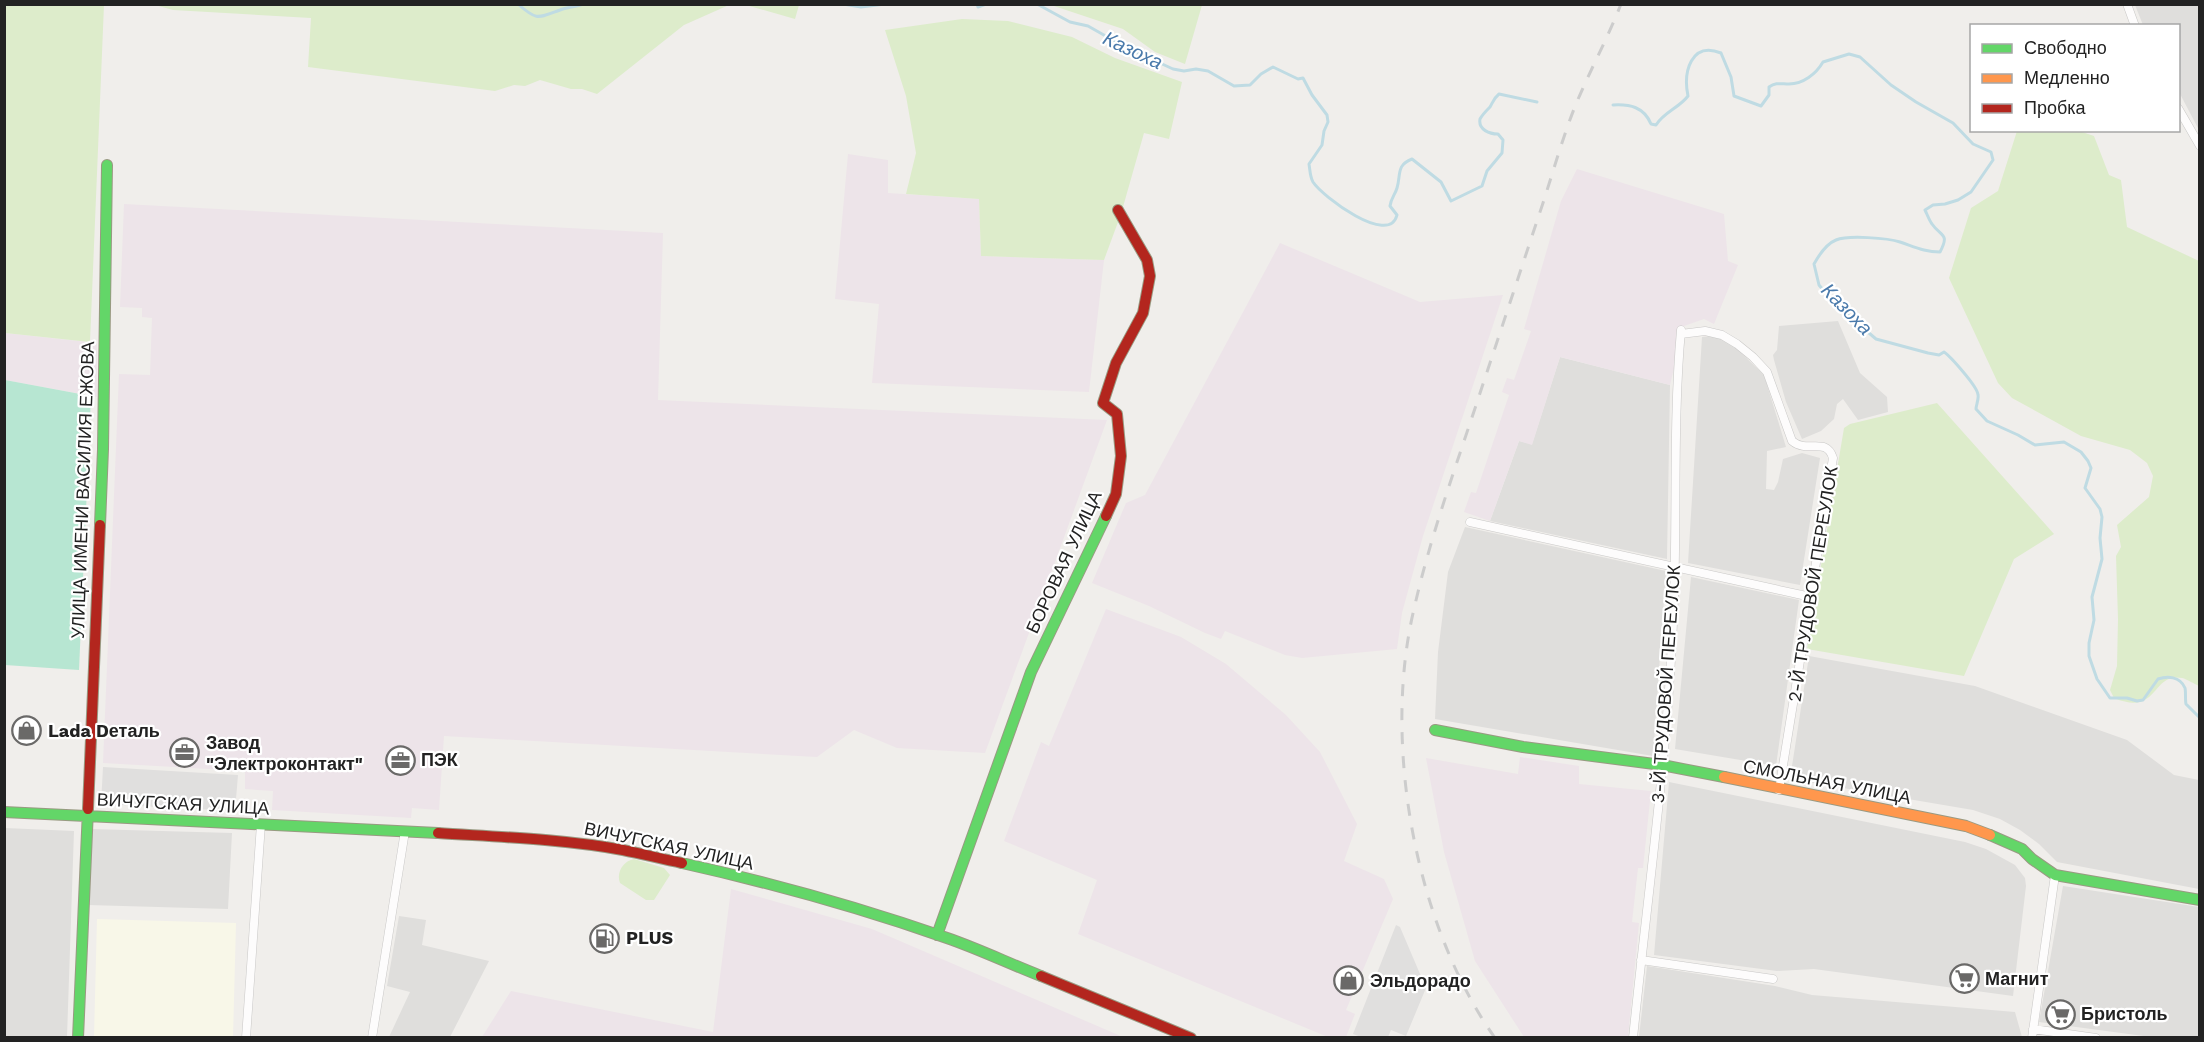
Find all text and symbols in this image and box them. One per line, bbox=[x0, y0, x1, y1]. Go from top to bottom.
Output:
legend bbox=[1970, 24, 2180, 132]
water label: Казоха bbox=[1099, 26, 1167, 74]
text: Свободно bbox=[2024, 37, 2107, 58]
text: Медленно bbox=[2024, 67, 2110, 88]
text: Пробка bbox=[2024, 97, 2087, 118]
water label: Казоха bbox=[1816, 278, 1878, 340]
street label: УЛИЦА ИМЕНИ ВАСИЛИЯ ЕЖОВА bbox=[67, 341, 98, 639]
street label: 2-Й ТРУДОВОЙ ПЕРЕУЛОК bbox=[1783, 464, 1842, 703]
street label: БОРОВАЯ УЛИЦА bbox=[1021, 487, 1106, 636]
street label: 3-Й ТРУДОВОЙ ПЕРЕУЛОК bbox=[1647, 564, 1684, 804]
shop icon: Lada Dеталь bbox=[11, 715, 43, 747]
place label: Lada Dеталь bbox=[48, 720, 160, 741]
place label: Завод "Электроконтакт" bbox=[206, 732, 363, 774]
office icon: Завод "Электроконтакт" bbox=[169, 737, 201, 769]
office icon: ПЭК bbox=[384, 744, 416, 776]
place label: ПЭК bbox=[421, 749, 459, 770]
street label: СМОЛЬНАЯ УЛИЦА bbox=[1742, 755, 1913, 808]
street label: ВИЧУГСКАЯ УЛИЦА bbox=[96, 788, 270, 819]
street label: ВИЧУГСКАЯ УЛИЦА bbox=[582, 817, 756, 874]
fuel station icon: PLUS bbox=[589, 922, 621, 954]
place label: PLUS bbox=[626, 927, 674, 948]
supermarket icon: Магнит bbox=[1948, 963, 1980, 995]
shop icon: Эльдорадо bbox=[1333, 965, 1365, 997]
place label: Магнит bbox=[1985, 968, 2049, 989]
place label: Эльдорадо bbox=[1370, 970, 1471, 991]
supermarket icon: Бристоль bbox=[2044, 998, 2076, 1030]
place label: Бристоль bbox=[2081, 1003, 2168, 1024]

